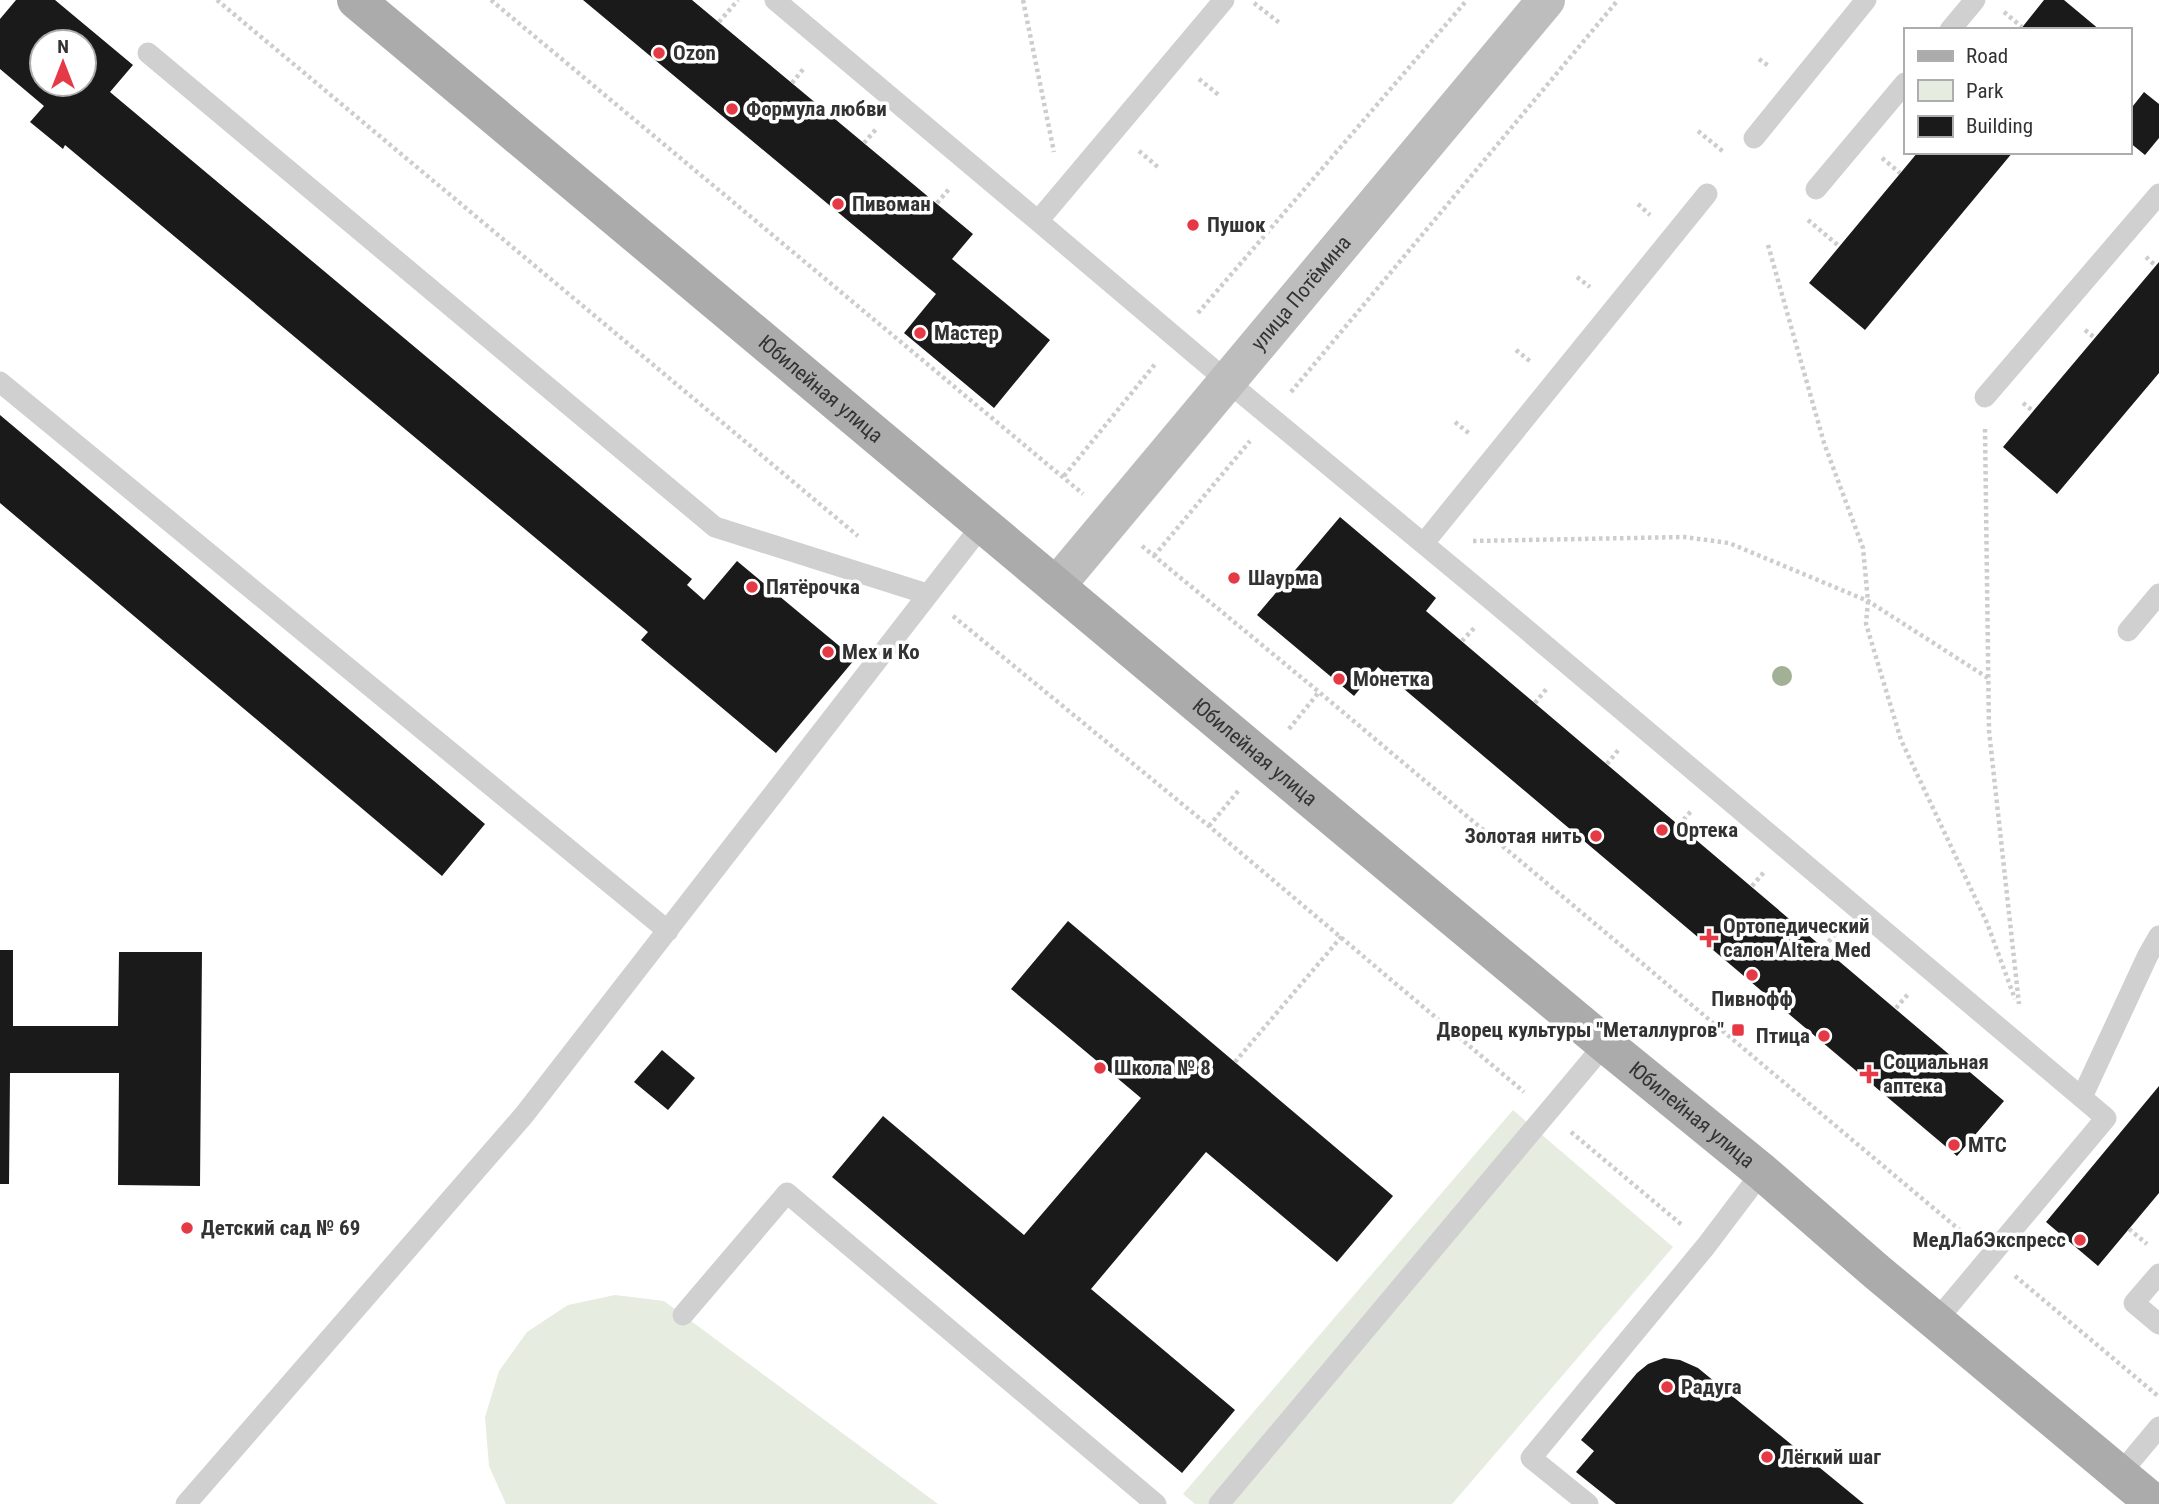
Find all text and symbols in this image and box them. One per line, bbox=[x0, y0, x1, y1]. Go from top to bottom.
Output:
north arrow bbox=[28, 28, 98, 98]
legend bbox=[1904, 28, 2131, 154]
text: N bbox=[57, 35, 69, 58]
place label: Ozon bbox=[673, 41, 716, 65]
text: Road bbox=[1966, 44, 2008, 68]
marker: Ozon bbox=[651, 45, 667, 61]
text: Park bbox=[1966, 79, 2004, 103]
place label: Формула любви bbox=[746, 97, 887, 121]
marker: Формула любви bbox=[724, 101, 740, 117]
text: Building bbox=[1966, 114, 2033, 138]
place label: Пивоман bbox=[852, 192, 931, 216]
marker: Пивоман bbox=[830, 196, 846, 212]
place label: Пушок bbox=[1207, 213, 1266, 237]
marker: Пушок bbox=[1185, 217, 1201, 233]
street label: улица Потёмина bbox=[1246, 231, 1356, 355]
place label: Мастер bbox=[934, 321, 999, 345]
marker: Мастер bbox=[912, 325, 928, 341]
street label: Юбилейная улица bbox=[754, 330, 888, 448]
place label: Шаурма bbox=[1248, 566, 1319, 590]
marker: Шаурма bbox=[1226, 570, 1242, 586]
place label: Пятёрочка bbox=[766, 575, 860, 599]
marker: Пятёрочка bbox=[744, 579, 760, 595]
place label: Мех и Ко bbox=[842, 640, 920, 664]
marker: Мех и Ко bbox=[820, 644, 836, 660]
place label: Монетка bbox=[1353, 667, 1430, 691]
marker: Монетка bbox=[1331, 671, 1347, 687]
street label: Юбилейная улица bbox=[1188, 693, 1322, 811]
place label: Ортека bbox=[1676, 818, 1738, 842]
marker: Ортека bbox=[1654, 822, 1670, 838]
place label: Золотая нить bbox=[1464, 824, 1582, 848]
marker: Золотая нить bbox=[1588, 828, 1604, 844]
place label: Ортопедический салон Altera Med bbox=[1723, 914, 1871, 962]
marker: Ортопедический салон Altera Med bbox=[1701, 930, 1717, 946]
marker: Пивнофф bbox=[1744, 967, 1760, 983]
place label: Пивнофф bbox=[1711, 987, 1793, 1011]
place label: Дворец культуры "Металлургов" bbox=[1436, 1018, 1724, 1042]
marker: Дворец культуры "Металлургов" bbox=[1730, 1022, 1746, 1038]
place label: Птица bbox=[1756, 1024, 1810, 1048]
marker: Птица bbox=[1816, 1028, 1832, 1044]
place label: Социальная аптека bbox=[1883, 1050, 1989, 1098]
place label: Школа № 8 bbox=[1114, 1056, 1211, 1080]
street label: Юбилейная улица bbox=[1624, 1057, 1759, 1173]
marker: Школа № 8 bbox=[1092, 1060, 1108, 1076]
marker: Социальная аптека bbox=[1861, 1066, 1877, 1082]
place label: МТС bbox=[1968, 1133, 2007, 1157]
marker: МТС bbox=[1946, 1137, 1962, 1153]
place label: Детский сад № 69 bbox=[201, 1216, 360, 1240]
marker: Детский сад № 69 bbox=[179, 1220, 195, 1236]
place label: МедЛабЭкспресс bbox=[1913, 1228, 2066, 1252]
marker: МедЛабЭкспресс bbox=[2072, 1232, 2088, 1248]
place label: Радуга bbox=[1681, 1375, 1742, 1399]
marker: Радуга bbox=[1659, 1379, 1675, 1395]
place label: Лёгкий шаг bbox=[1781, 1445, 1881, 1469]
marker: Лёгкий шаг bbox=[1759, 1449, 1775, 1465]

